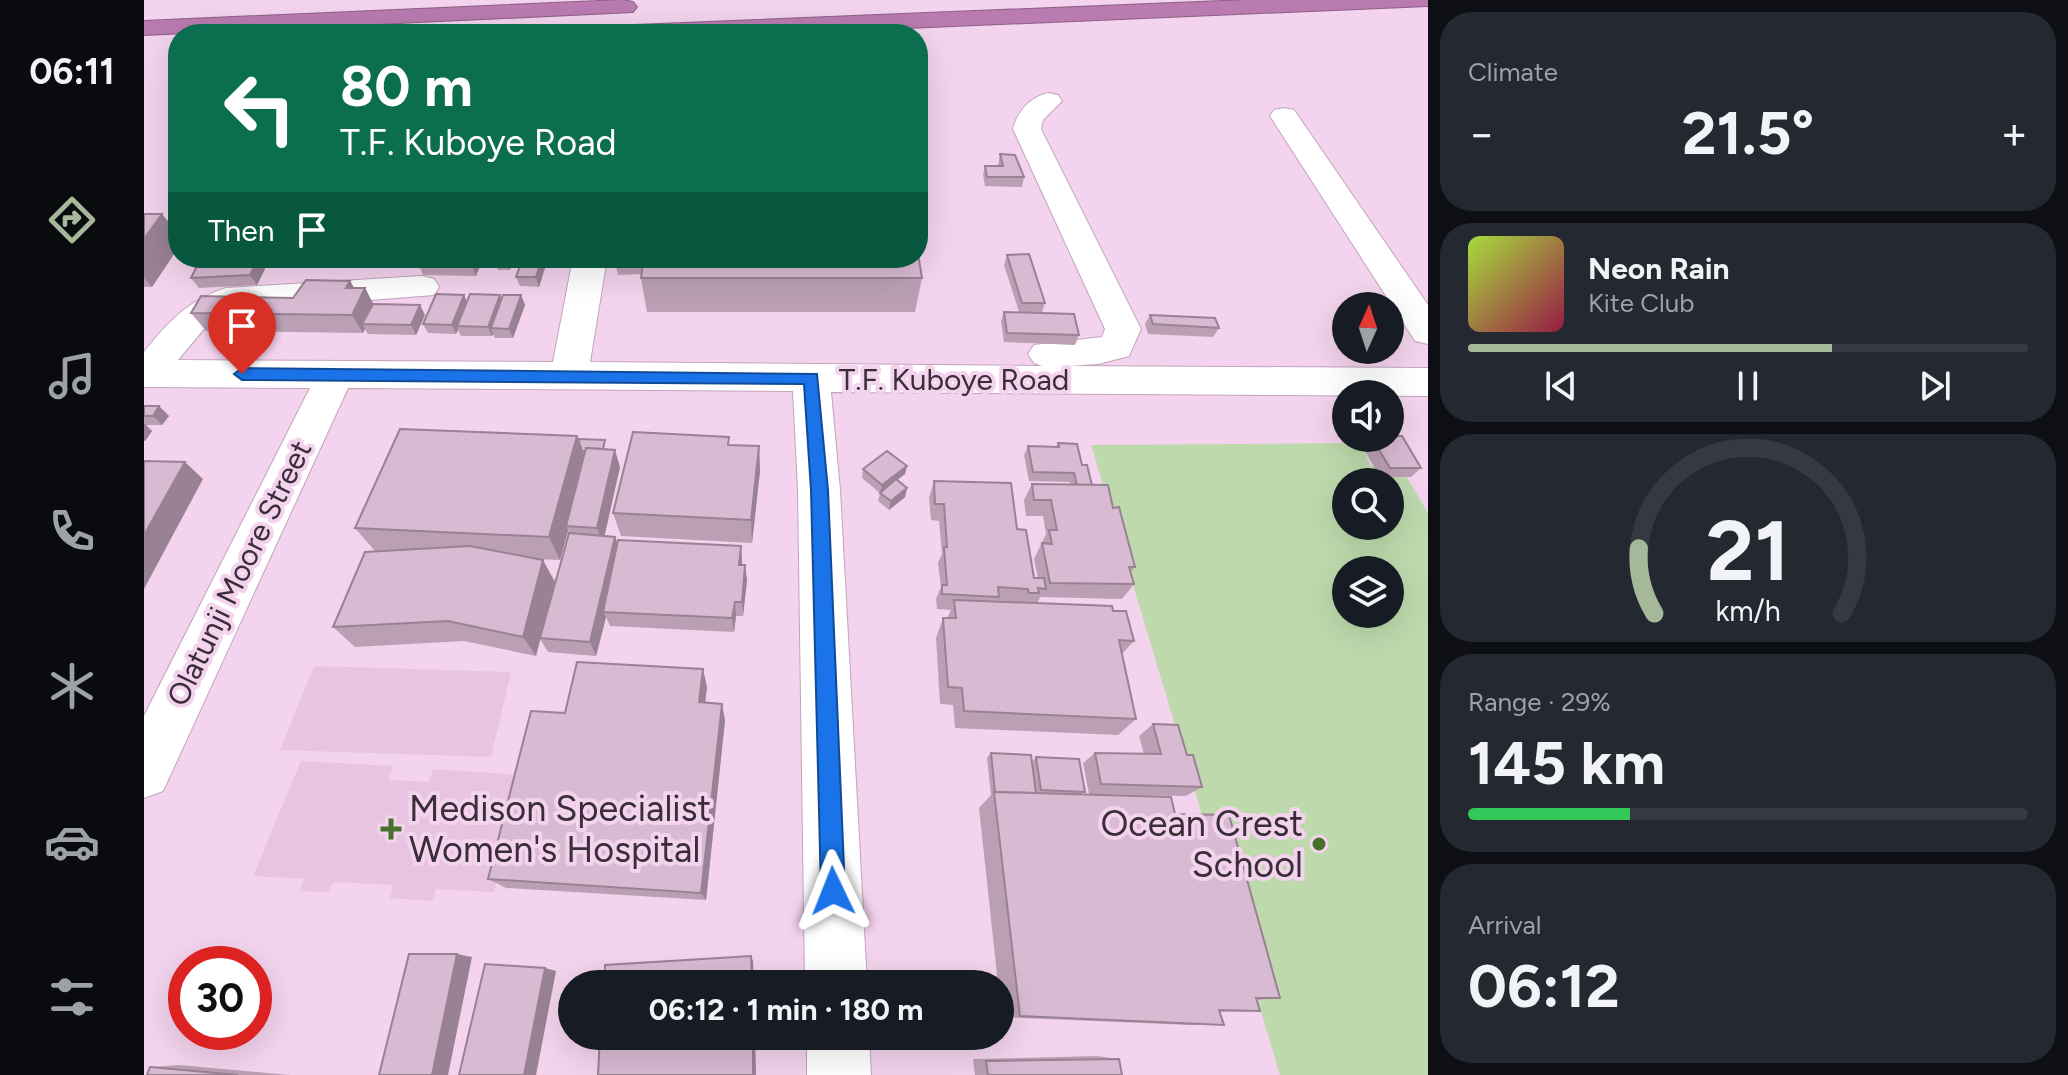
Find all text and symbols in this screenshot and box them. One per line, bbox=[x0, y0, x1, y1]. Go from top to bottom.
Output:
text: 06:11 bbox=[29, 50, 115, 93]
text: 80 m bbox=[340, 53, 473, 120]
icon: left bbox=[208, 56, 312, 160]
text: Climate bbox=[1468, 56, 1558, 88]
text: 21.5° bbox=[1682, 97, 1814, 169]
text: − bbox=[1468, 107, 1495, 160]
text: + bbox=[2001, 107, 2028, 160]
text: T.F. Kuboye Road bbox=[340, 121, 617, 164]
icon: directions bbox=[44, 192, 100, 248]
icon: arrive bbox=[290, 208, 334, 252]
text: Then bbox=[208, 212, 274, 249]
text: Neon Rain bbox=[1588, 250, 1730, 287]
text: Kite Club bbox=[1588, 287, 1694, 319]
pin bbox=[208, 292, 276, 374]
north arrow bbox=[1332, 292, 1404, 364]
map controls bbox=[1332, 292, 1404, 628]
icon: arrive bbox=[220, 304, 264, 348]
icon: music bbox=[44, 348, 100, 404]
street label: T.F. Kuboye Road bbox=[839, 361, 1069, 398]
icon: previous bbox=[1539, 364, 1583, 408]
icon: pause bbox=[1726, 364, 1770, 408]
icon: next bbox=[1913, 364, 1957, 408]
button: sound bbox=[1332, 380, 1404, 452]
street label: Olatunji Moore Street bbox=[159, 434, 319, 712]
button: search bbox=[1332, 468, 1404, 540]
text: 21 bbox=[1706, 500, 1790, 600]
icon: phone bbox=[44, 503, 100, 559]
button: layers bbox=[1332, 556, 1404, 628]
text: km/h bbox=[1715, 594, 1781, 628]
icon: climate bbox=[44, 658, 100, 714]
text: Range · 29% bbox=[1468, 686, 1611, 718]
text: 145 km bbox=[1468, 727, 1665, 799]
place label: Medison Specialist Women's Hospital bbox=[409, 787, 711, 871]
place label: Ocean Crest School bbox=[1100, 802, 1303, 886]
icon: car bbox=[44, 814, 100, 870]
marker: Medison Specialist Women's Hospital bbox=[380, 818, 402, 840]
marker: Ocean Crest School bbox=[1310, 835, 1328, 853]
position arrow bbox=[791, 849, 875, 933]
text: Arrival bbox=[1468, 909, 1541, 941]
speed limit sign: 30 bbox=[168, 946, 272, 1050]
text: 06:12 bbox=[1468, 950, 1620, 1022]
icon: filters bbox=[44, 969, 100, 1025]
text: 06:12 · 1 min · 180 m bbox=[649, 991, 923, 1028]

